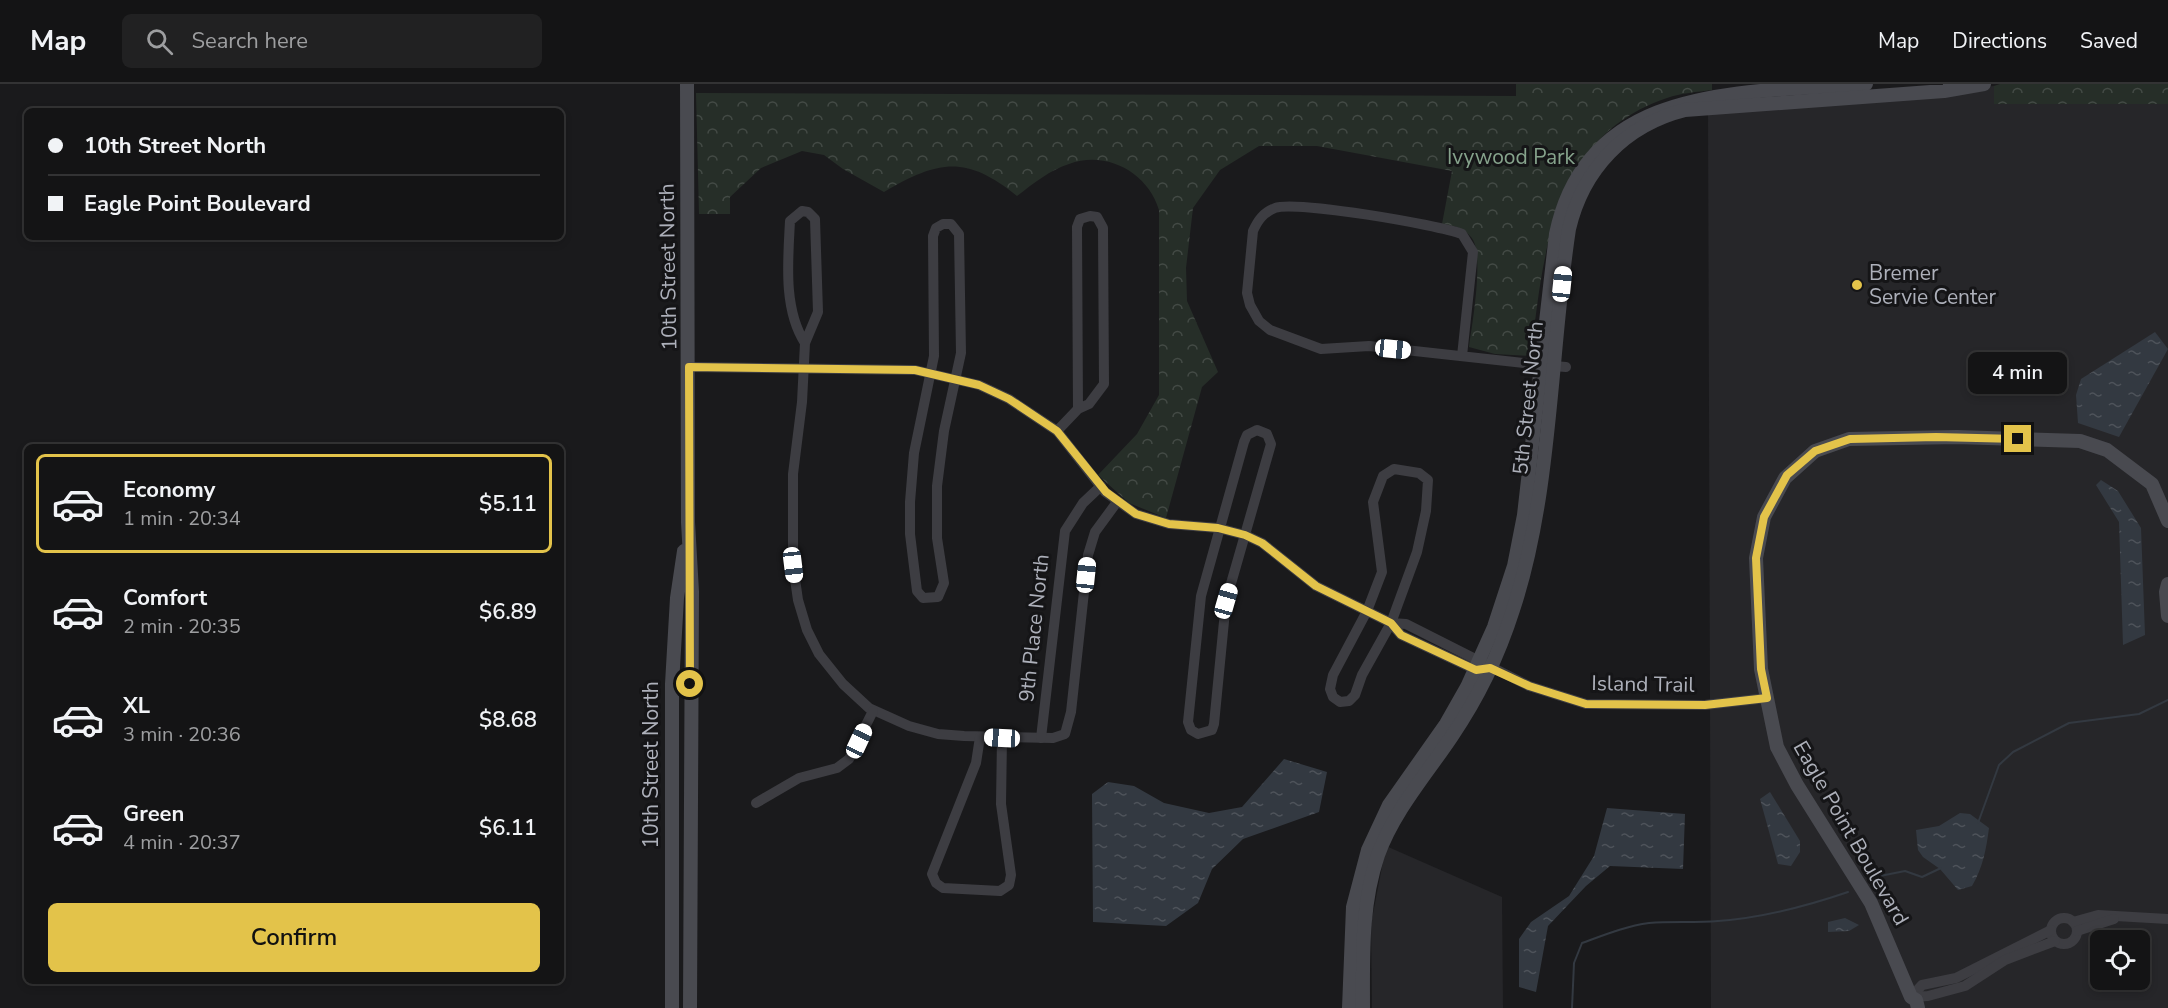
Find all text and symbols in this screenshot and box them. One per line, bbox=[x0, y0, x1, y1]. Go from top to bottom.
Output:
search box bbox=[122, 14, 542, 68]
text: Map bbox=[30, 22, 86, 60]
icon: search bbox=[143, 25, 176, 58]
text: Search here bbox=[191, 26, 308, 56]
text: Map bbox=[1878, 27, 1919, 55]
text: Directions bbox=[1952, 27, 2047, 55]
text: Saved bbox=[2080, 27, 2138, 55]
text: 10th Street North bbox=[84, 131, 266, 161]
park label: Ivywood Park bbox=[1447, 143, 1576, 171]
street label: 10th Street North bbox=[653, 183, 683, 351]
text: Eagle Point Boulevard bbox=[84, 189, 311, 219]
place label: Bremer Servie Center bbox=[1869, 259, 1996, 311]
car bbox=[1551, 265, 1573, 303]
marker: Bremer Servie Center bbox=[1850, 278, 1864, 292]
street label: 5th Street North bbox=[1506, 320, 1550, 476]
car bbox=[1374, 338, 1412, 360]
callout: 4 min bbox=[1968, 352, 2068, 394]
text: 4 min bbox=[1992, 359, 2043, 386]
route end bbox=[2004, 425, 2031, 452]
text: Economy bbox=[123, 475, 215, 505]
icon: car bbox=[51, 477, 105, 531]
text: $5.11 bbox=[479, 489, 537, 519]
text: 1 min · 20:34 bbox=[123, 505, 241, 532]
car bbox=[782, 546, 804, 584]
street label: 9th Place North bbox=[1012, 553, 1056, 703]
car bbox=[1075, 556, 1097, 594]
car bbox=[1212, 581, 1240, 621]
text: Comfort bbox=[123, 583, 207, 613]
icon: car bbox=[51, 585, 105, 639]
text: $6.89 bbox=[479, 597, 537, 627]
text: 2 min · 20:35 bbox=[123, 613, 241, 640]
street label: Island Trail bbox=[1591, 669, 1696, 699]
route start bbox=[676, 670, 703, 697]
street label: 10th Street North bbox=[637, 681, 665, 849]
text: XL bbox=[123, 691, 150, 721]
icon: car bbox=[51, 693, 105, 747]
text: $8.68 bbox=[479, 705, 537, 735]
text: 3 min · 20:36 bbox=[123, 721, 241, 748]
car bbox=[843, 721, 875, 761]
car bbox=[984, 728, 1020, 748]
street label: Eagle Point Boulevard bbox=[1787, 736, 1915, 930]
text: Green bbox=[123, 799, 184, 829]
icon: car bbox=[51, 801, 105, 855]
text: $6.11 bbox=[479, 813, 537, 843]
text: 4 min · 20:37 bbox=[123, 829, 241, 856]
button: Confirm bbox=[48, 903, 540, 972]
map controls bbox=[2090, 930, 2150, 990]
button: locate bbox=[2090, 930, 2150, 990]

